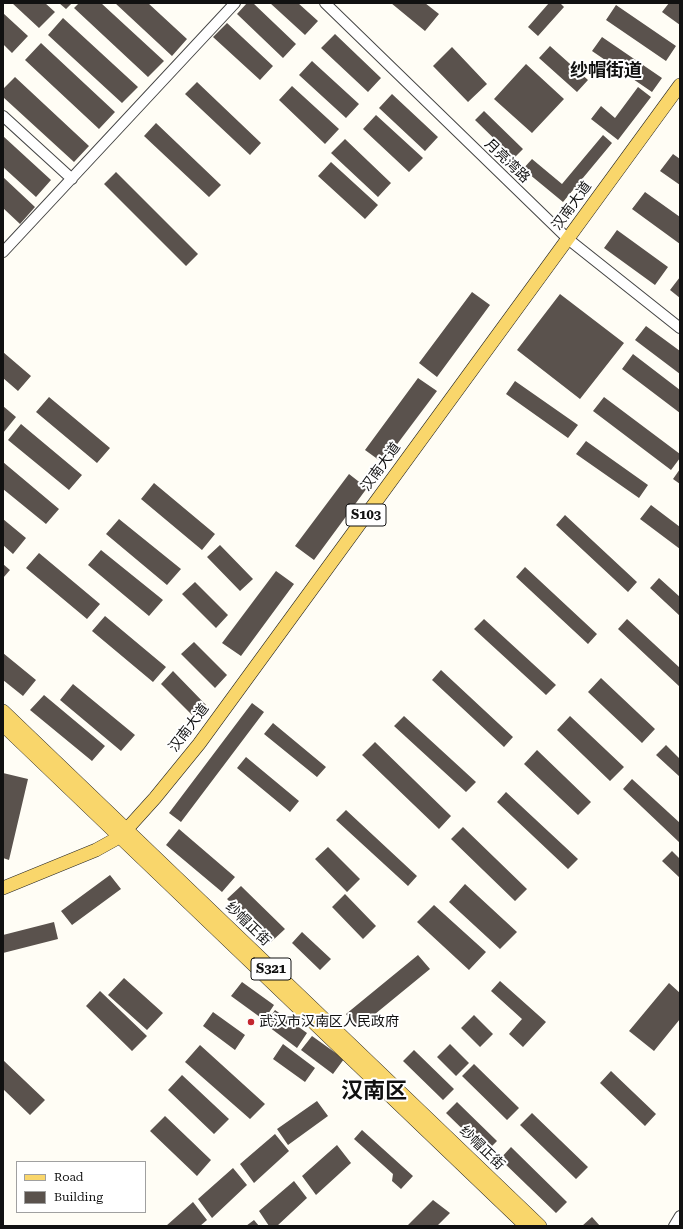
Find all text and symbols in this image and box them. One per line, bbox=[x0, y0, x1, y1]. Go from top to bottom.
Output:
district label: 纱帽街道 bbox=[570, 60, 642, 82]
street label: 月亮湾路 bbox=[481, 136, 533, 186]
street label: 汉南大道 bbox=[549, 178, 595, 234]
street label: 汉南大道 bbox=[358, 439, 404, 495]
road number: S103 bbox=[346, 504, 386, 526]
street label: 汉南大道 bbox=[165, 701, 213, 755]
street label: 纱帽正街 bbox=[222, 899, 274, 949]
road number: S321 bbox=[251, 958, 291, 980]
place label: 武汉市汉南区人民政府 bbox=[259, 1014, 399, 1030]
marker: 武汉市汉南区人民政府 bbox=[246, 1017, 256, 1027]
district label: 汉南区 bbox=[341, 1079, 407, 1105]
street label: 纱帽正街 bbox=[456, 1123, 508, 1173]
legend bbox=[16, 1161, 146, 1213]
text: Road bbox=[54, 1170, 83, 1184]
text: Building bbox=[54, 1190, 103, 1204]

